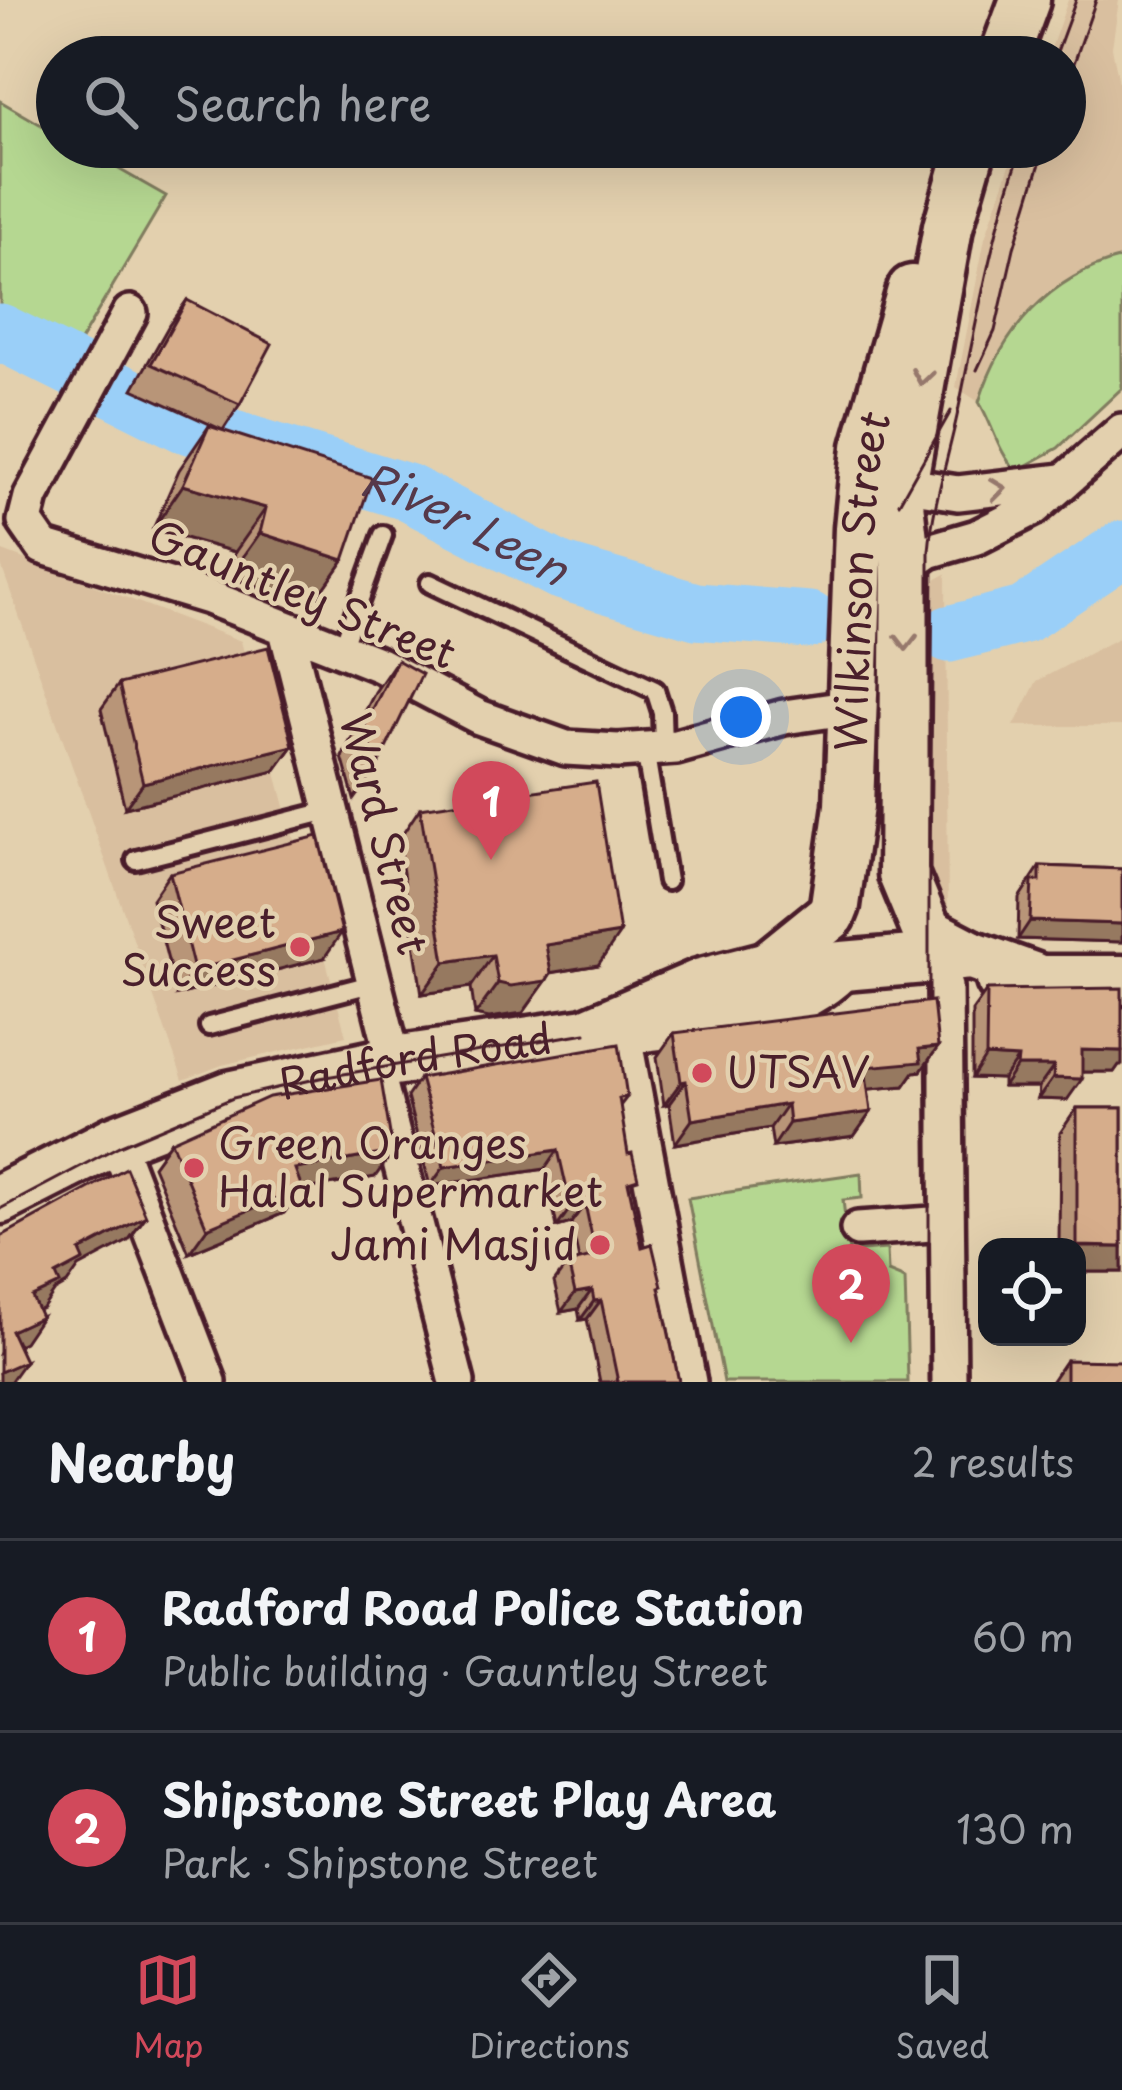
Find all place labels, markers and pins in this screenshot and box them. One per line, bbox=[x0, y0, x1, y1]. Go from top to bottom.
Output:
pin: 1 bbox=[452, 761, 530, 860]
place label: Sweet Success bbox=[120, 889, 276, 1000]
marker: Sweet Success bbox=[287, 934, 313, 960]
place label: UTSAV bbox=[726, 1039, 870, 1102]
marker: UTSAV bbox=[689, 1060, 715, 1086]
place label: Green Oranges Halal Supermarket bbox=[218, 1110, 603, 1221]
marker: Green Oranges Halal Supermarket bbox=[181, 1155, 207, 1181]
place label: Jami Masjid bbox=[330, 1211, 576, 1274]
marker: Jami Masjid bbox=[587, 1232, 613, 1258]
pin: 2 bbox=[812, 1244, 890, 1343]

